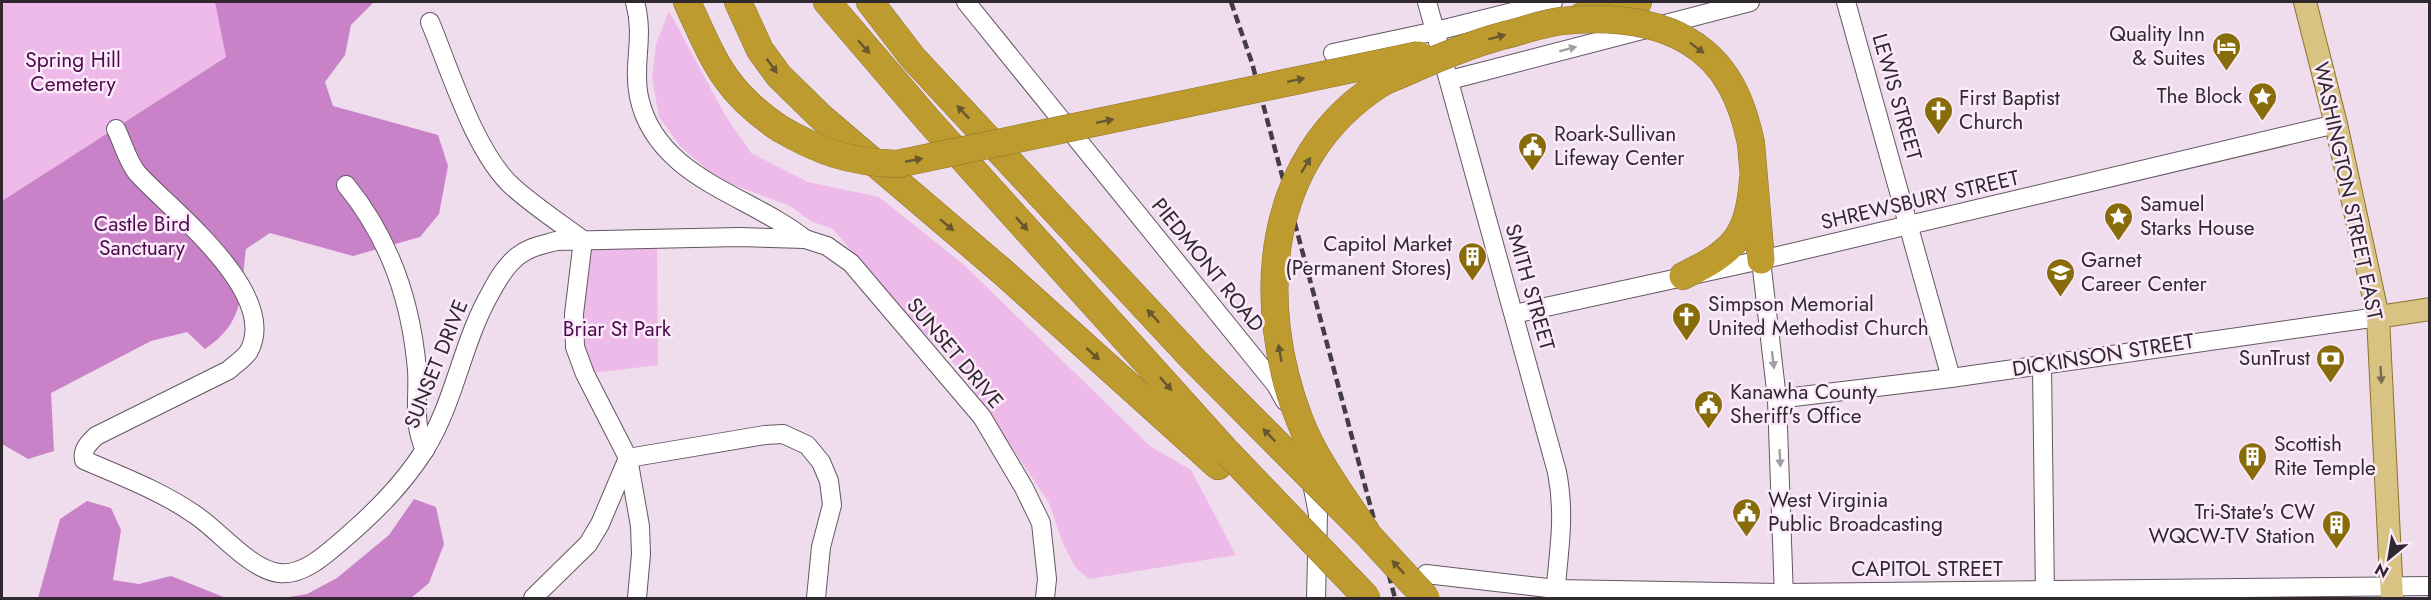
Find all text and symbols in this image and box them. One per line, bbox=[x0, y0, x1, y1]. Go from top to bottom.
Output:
place label: Quality Inn & Suites bbox=[2109, 19, 2205, 73]
street label: LEWIS STREET bbox=[1865, 30, 1929, 164]
hotel icon: Quality Inn & Suites bbox=[2210, 30, 2242, 72]
one-way arrow bbox=[1488, 32, 1507, 42]
one-way arrow bbox=[857, 39, 870, 54]
one-way arrow bbox=[1689, 41, 1704, 53]
one-way arrow bbox=[1558, 44, 1577, 54]
park label: Spring Hill Cemetery bbox=[25, 45, 121, 99]
one-way arrow bbox=[765, 58, 777, 73]
street label: WASHINGTON STREET EAST bbox=[2306, 59, 2390, 323]
one-way arrow bbox=[1286, 75, 1305, 84]
place icon: The Block bbox=[2247, 80, 2279, 122]
place label: The Block bbox=[2157, 81, 2243, 111]
place label: First Baptist Church bbox=[1959, 83, 2060, 137]
church icon: First Baptist Church bbox=[1922, 94, 1954, 136]
one-way arrow bbox=[956, 104, 970, 119]
one-way arrow bbox=[1096, 116, 1115, 125]
place label: Roark-Sullivan Lifeway Center bbox=[1554, 119, 1685, 173]
public building icon: Roark-Sullivan Lifeway Center bbox=[1517, 130, 1549, 172]
one-way arrow bbox=[905, 155, 924, 164]
one-way arrow bbox=[1301, 157, 1312, 173]
street label: SHREWSBURY STREET bbox=[1818, 163, 2022, 237]
place label: Samuel Starks House bbox=[2140, 189, 2255, 243]
street label: PIEDMONT ROAD bbox=[1145, 192, 1271, 338]
place icon: Samuel Starks House bbox=[2103, 200, 2135, 242]
park label: Castle Bird Sanctuary bbox=[94, 209, 190, 263]
one-way arrow bbox=[1015, 216, 1028, 231]
one-way arrow bbox=[939, 218, 954, 231]
street label: SMITH STREET bbox=[1498, 220, 1562, 354]
place label: Capitol Market (Permanent Stores) bbox=[1285, 229, 1452, 283]
building icon: Capitol Market (Permanent Stores) bbox=[1457, 240, 1489, 282]
place label: Garnet Career Center bbox=[2081, 245, 2208, 299]
school or university icon: Garnet Career Center bbox=[2044, 256, 2076, 298]
place label: Simpson Memorial United Methodist Church bbox=[1708, 289, 1929, 343]
street label: SUNSET DRIVE bbox=[900, 291, 1010, 415]
street label: SUNSET DRIVE bbox=[396, 295, 476, 433]
church icon: Simpson Memorial United Methodist Church bbox=[1671, 300, 1703, 342]
one-way arrow bbox=[1147, 309, 1160, 324]
park label: Briar St Park bbox=[563, 314, 672, 344]
street label: DICKINSON STREET bbox=[2010, 326, 2196, 384]
bank icon: SunTrust bbox=[2315, 342, 2347, 384]
one-way arrow bbox=[1275, 343, 1284, 362]
place label: SunTrust bbox=[2239, 343, 2310, 373]
one-way arrow bbox=[1085, 347, 1100, 360]
one-way arrow bbox=[1768, 350, 1777, 369]
one-way arrow bbox=[2376, 366, 2385, 385]
one-way arrow bbox=[1159, 376, 1172, 391]
place label: Kanawha County Sheriff's Office bbox=[1730, 377, 1878, 431]
public building icon: Kanawha County Sheriff's Office bbox=[1693, 388, 1725, 430]
one-way arrow bbox=[1262, 429, 1276, 443]
place label: Scottish Rite Temple bbox=[2274, 429, 2376, 483]
building icon: Scottish Rite Temple bbox=[2237, 440, 2269, 482]
one-way arrow bbox=[1776, 448, 1785, 467]
place label: West Virginia Public Broadcasting bbox=[1768, 485, 1943, 539]
public building icon: West Virginia Public Broadcasting bbox=[1731, 496, 1763, 538]
place label: Tri-State's CW WQCW-TV Station bbox=[2148, 497, 2315, 551]
building icon: Tri-State's CW WQCW-TV Station bbox=[2320, 508, 2352, 550]
north arrow bbox=[2359, 528, 2419, 588]
street label: CAPITOL STREET bbox=[1851, 554, 2003, 584]
text: N bbox=[2370, 557, 2393, 584]
one-way arrow bbox=[1391, 560, 1405, 575]

